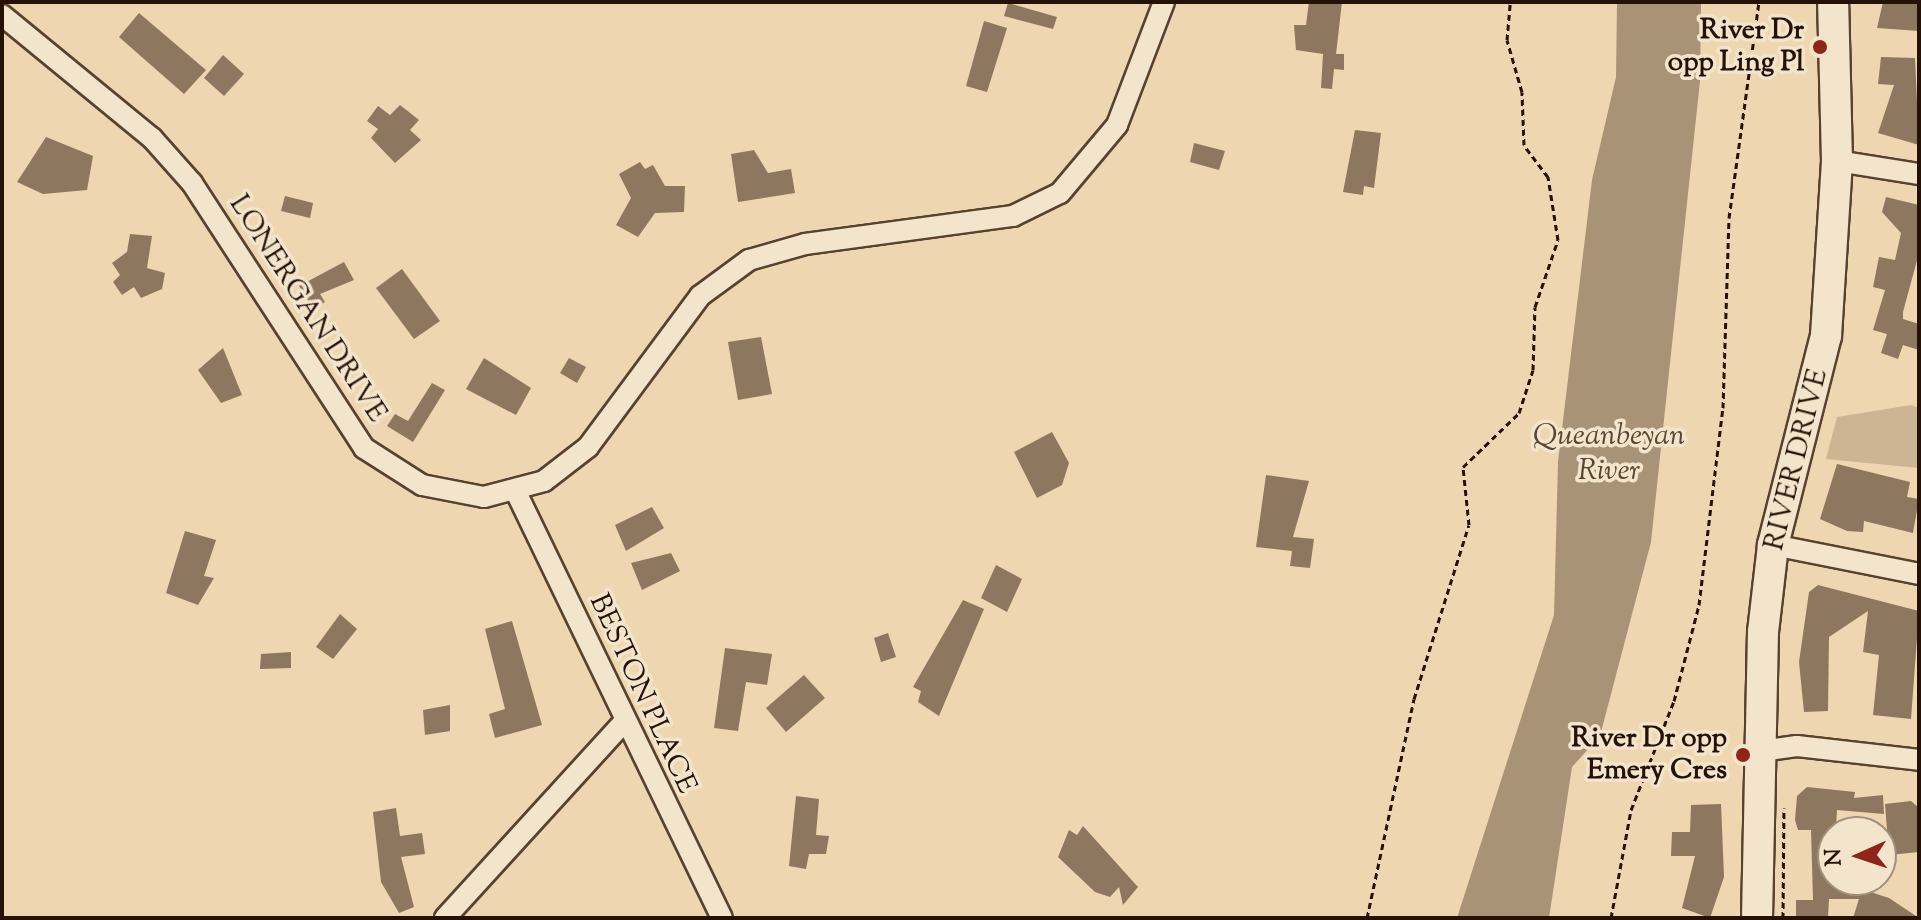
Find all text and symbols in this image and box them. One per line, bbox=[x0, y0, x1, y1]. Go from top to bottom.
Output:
place label: River Dr opp Ling Pl bbox=[1668, 14, 1804, 80]
marker: River Dr opp Ling Pl bbox=[1811, 38, 1829, 56]
street label: LONERGAN DRIVE bbox=[221, 189, 393, 429]
street label: RIVER DRIVE bbox=[1758, 366, 1836, 554]
water label: Queanbeyan River bbox=[1533, 419, 1685, 490]
street label: BESTON PLACE bbox=[581, 589, 703, 799]
place label: River Dr opp Emery Cres bbox=[1571, 722, 1727, 788]
marker: River Dr opp Emery Cres bbox=[1734, 746, 1752, 764]
north arrow bbox=[1817, 816, 1897, 896]
text: N bbox=[1819, 848, 1851, 867]

